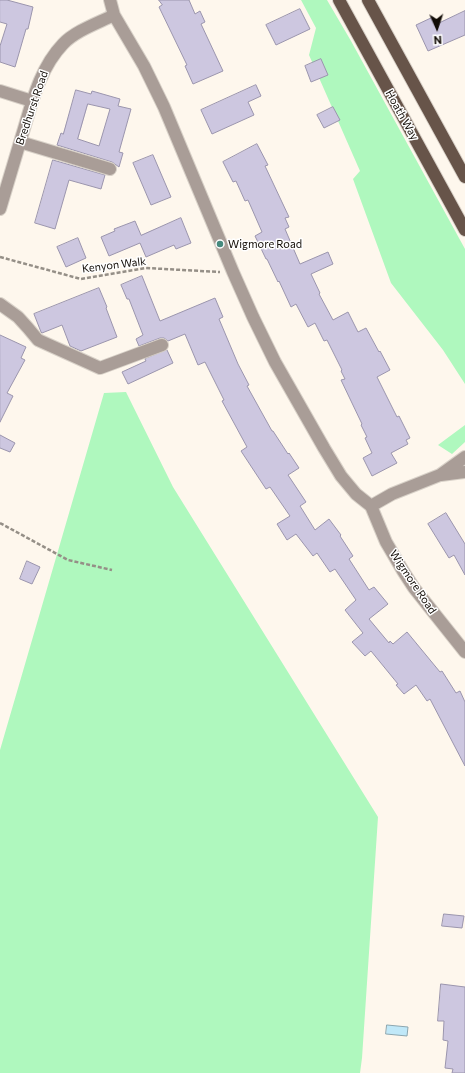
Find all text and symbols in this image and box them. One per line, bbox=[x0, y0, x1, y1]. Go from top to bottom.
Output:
north arrow bbox=[417, 8, 457, 48]
text: N bbox=[433, 34, 442, 47]
street label: Bredhurst Road bbox=[13, 69, 51, 147]
street label: Hoath Way bbox=[383, 88, 421, 142]
place label: Wigmore Road bbox=[228, 237, 302, 251]
marker: Wigmore Road bbox=[215, 239, 225, 249]
street label: Kenyon Walk bbox=[81, 255, 147, 275]
street label: Wigmore Road bbox=[387, 548, 439, 616]

